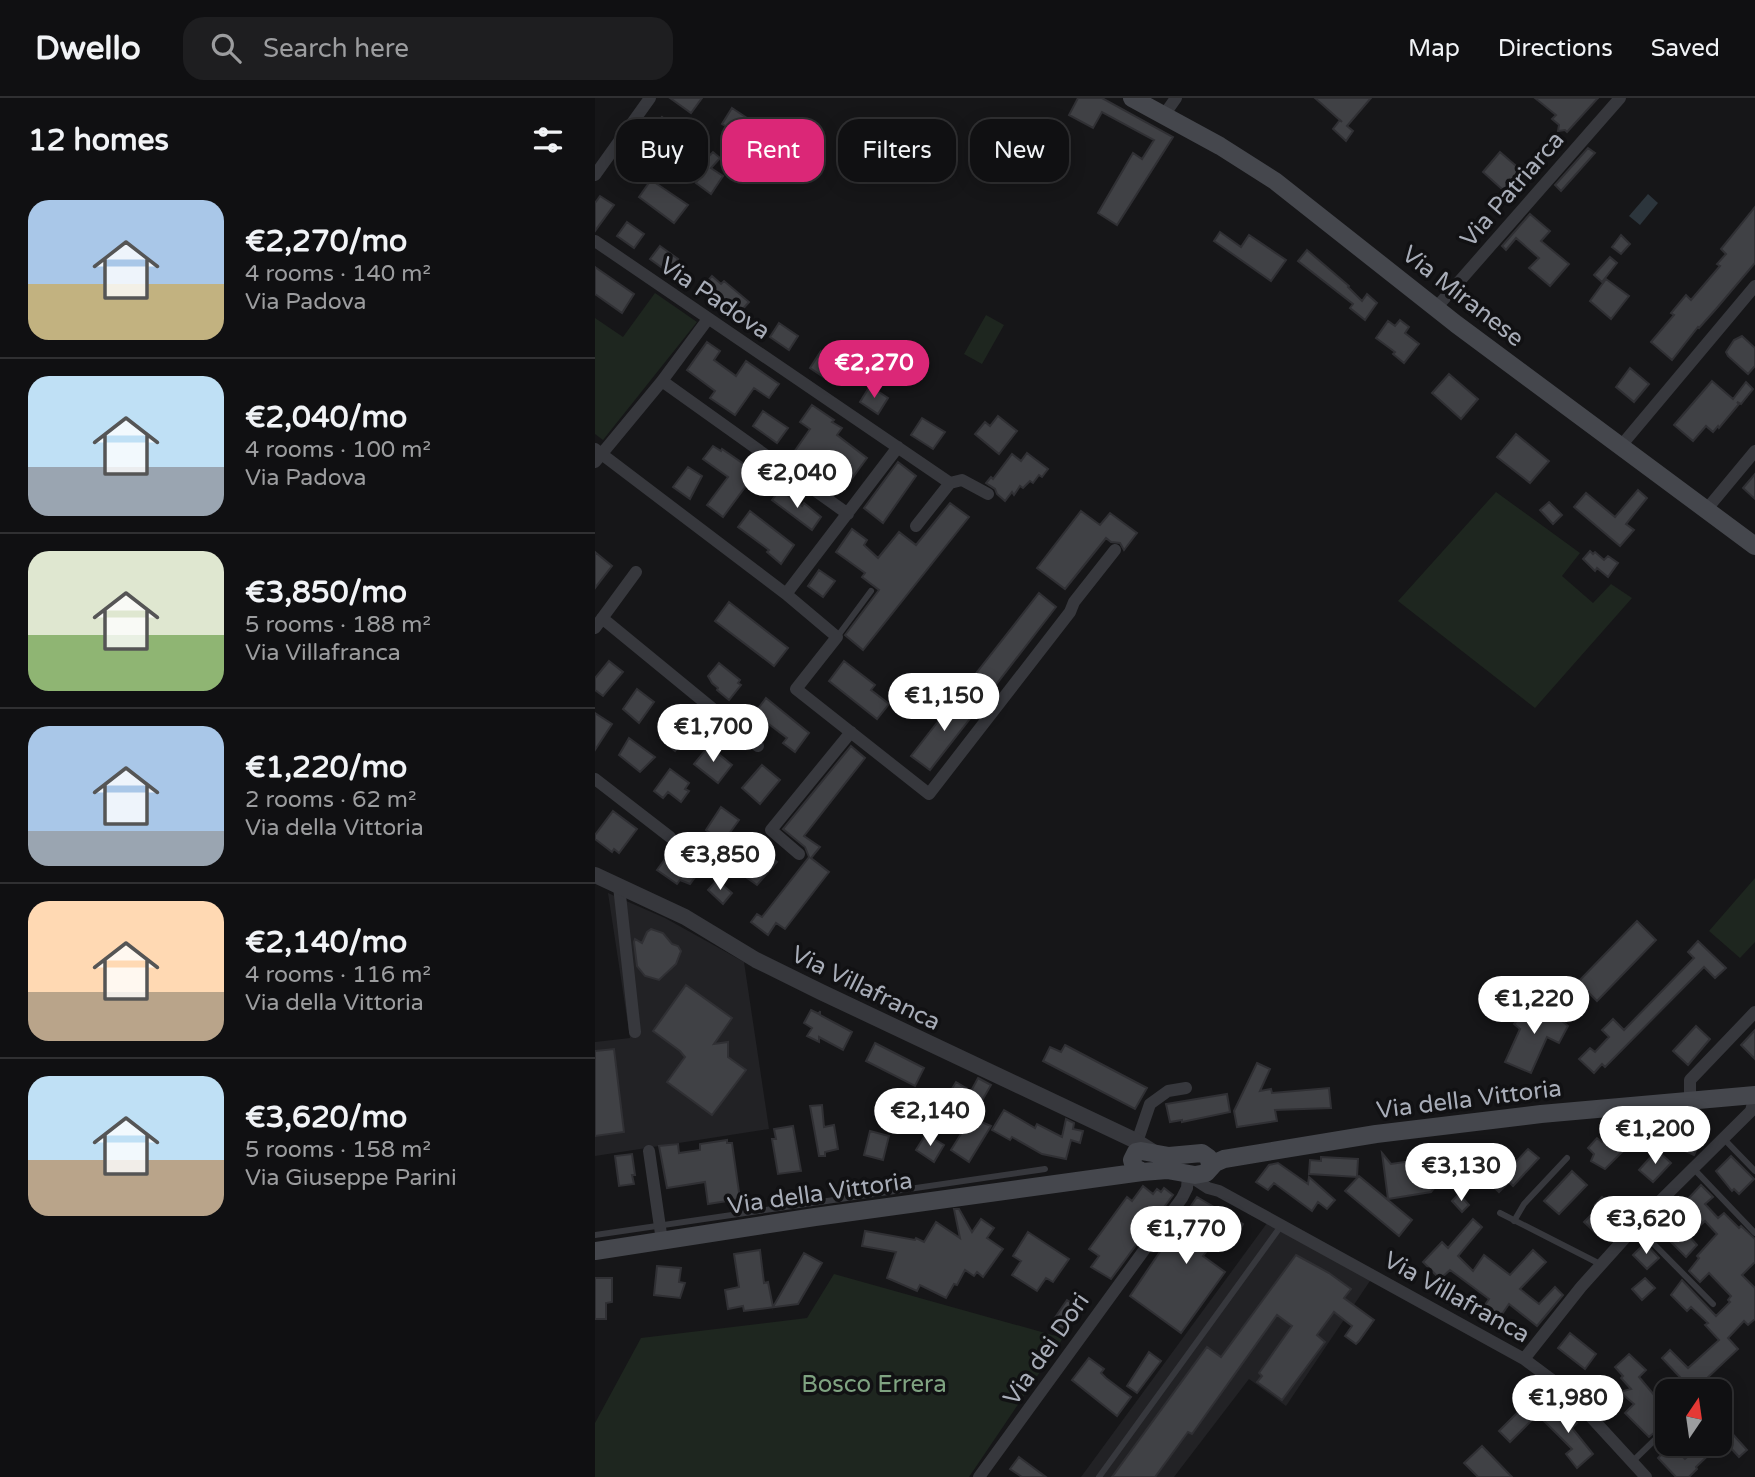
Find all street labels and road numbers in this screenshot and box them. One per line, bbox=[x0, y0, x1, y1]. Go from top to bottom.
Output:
street label: Via Patriarca bbox=[1454, 126, 1570, 253]
street label: Via Miranese bbox=[1396, 240, 1530, 353]
street label: Via Padova bbox=[654, 251, 775, 346]
street label: Via Villafranca bbox=[786, 940, 945, 1037]
street label: Via della Vittoria bbox=[1375, 1074, 1563, 1125]
street label: Via della Vittoria bbox=[726, 1166, 914, 1221]
street label: Via Villafranca bbox=[1379, 1245, 1535, 1349]
street label: Via dei Dori bbox=[997, 1288, 1096, 1411]

